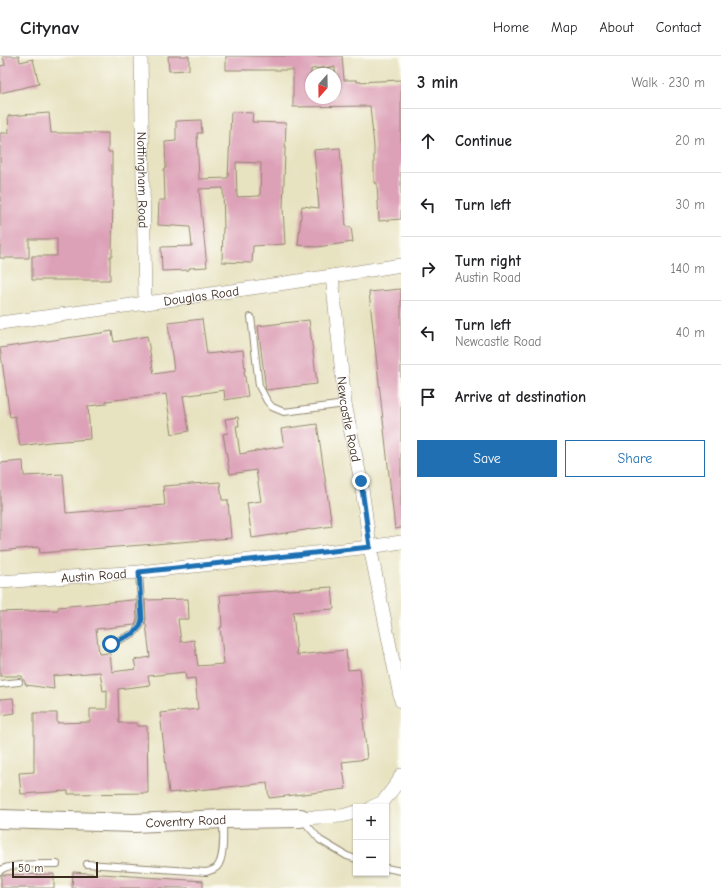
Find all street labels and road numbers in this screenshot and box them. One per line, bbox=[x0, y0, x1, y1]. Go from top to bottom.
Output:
street label: Nottingham Road bbox=[135, 132, 151, 228]
street label: Douglas Road bbox=[162, 283, 240, 308]
street label: Newcastle Road bbox=[335, 375, 364, 463]
street label: Austin Road bbox=[60, 565, 127, 585]
street label: Coventry Road bbox=[145, 811, 227, 830]

